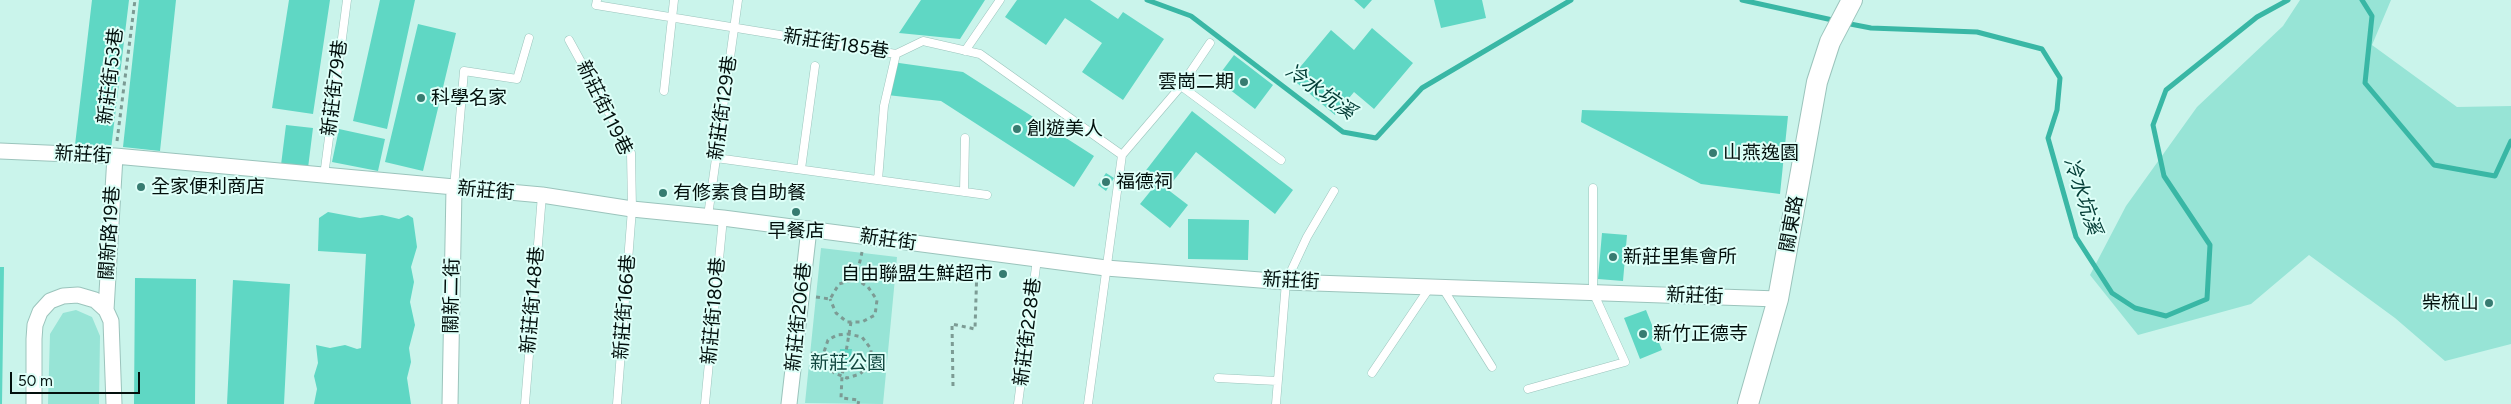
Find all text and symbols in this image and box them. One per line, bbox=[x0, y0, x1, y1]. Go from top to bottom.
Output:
street label: 新莊街185巷 bbox=[782, 24, 890, 64]
street label: 新莊街53巷 bbox=[94, 26, 128, 126]
street label: 新莊街79巷 bbox=[318, 38, 352, 138]
street label: 新莊街129巷 bbox=[704, 54, 742, 162]
street label: 新莊街119巷 bbox=[571, 57, 637, 159]
water label: 冷水坑溪 bbox=[1280, 59, 1360, 125]
place label: 雲崗二期 bbox=[1158, 71, 1234, 93]
marker: 雲崗二期 bbox=[1238, 76, 1250, 88]
place label: 科學名家 bbox=[431, 87, 507, 109]
marker: 科學名家 bbox=[415, 92, 427, 104]
place label: 創遊美人 bbox=[1027, 118, 1103, 140]
marker: 創遊美人 bbox=[1011, 123, 1023, 135]
street label: 新莊街 bbox=[54, 142, 112, 168]
place label: 山燕逸園 bbox=[1723, 142, 1799, 164]
marker: 山燕逸園 bbox=[1707, 147, 1719, 159]
water label: 冷水坑溪 bbox=[2058, 154, 2106, 238]
place label: 福德祠 bbox=[1116, 171, 1173, 193]
place label: 全家便利商店 bbox=[151, 176, 265, 198]
marker: 福德祠 bbox=[1100, 176, 1112, 188]
street label: 新莊街 bbox=[457, 177, 515, 205]
marker: 全家便利商店 bbox=[135, 181, 147, 193]
place label: 有修素食自助餐 bbox=[673, 182, 806, 204]
street label: 關新路19巷 bbox=[95, 185, 125, 281]
marker: 有修素食自助餐 bbox=[657, 187, 669, 199]
street label: 關東路 bbox=[1776, 194, 1808, 254]
marker: 早餐店 bbox=[790, 206, 802, 218]
place label: 早餐店 bbox=[768, 220, 824, 242]
street label: 新莊街 bbox=[858, 225, 918, 255]
street label: 新莊街148巷 bbox=[517, 246, 549, 354]
place label: 新莊里集會所 bbox=[1623, 246, 1737, 268]
marker: 新莊里集會所 bbox=[1607, 251, 1619, 263]
street label: 新莊街166巷 bbox=[610, 254, 640, 360]
street label: 新莊街180巷 bbox=[698, 256, 730, 366]
street label: 關新二街 bbox=[440, 258, 464, 334]
street label: 新莊街206巷 bbox=[782, 261, 816, 373]
place label: 自由聯盟生鮮超市 bbox=[841, 263, 993, 285]
marker: 自由聯盟生鮮超市 bbox=[997, 268, 1009, 280]
street label: 新莊街 bbox=[1262, 268, 1320, 294]
street label: 新莊街228巷 bbox=[1010, 277, 1046, 387]
street label: 新莊街 bbox=[1666, 284, 1724, 308]
place label: 柴梳山 bbox=[2422, 292, 2479, 314]
marker: 柴梳山 bbox=[2483, 297, 2495, 309]
place label: 新竹正德寺 bbox=[1653, 323, 1748, 345]
marker: 新竹正德寺 bbox=[1637, 328, 1649, 340]
park label: 新莊公園 bbox=[810, 352, 886, 374]
scale bar bbox=[12, 362, 142, 394]
text: 50 m bbox=[18, 372, 53, 390]

